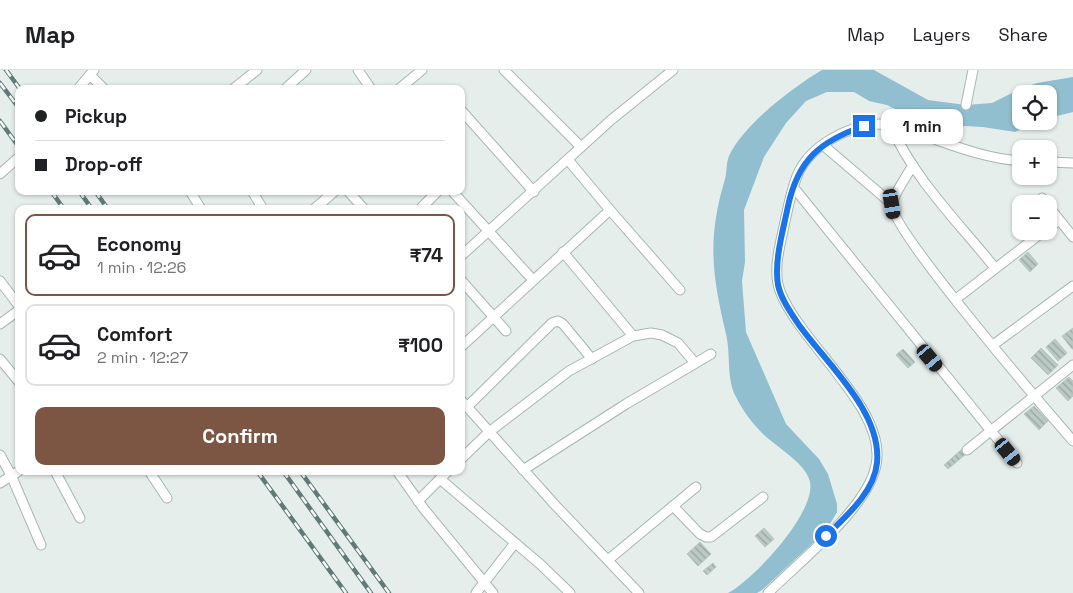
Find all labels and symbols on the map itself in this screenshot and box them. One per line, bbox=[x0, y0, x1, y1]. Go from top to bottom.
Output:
callout: 1 min bbox=[882, 108, 964, 144]
route end bbox=[853, 115, 875, 137]
car bbox=[882, 188, 901, 220]
car bbox=[914, 342, 945, 374]
car bbox=[992, 436, 1023, 468]
route start bbox=[815, 525, 837, 547]

